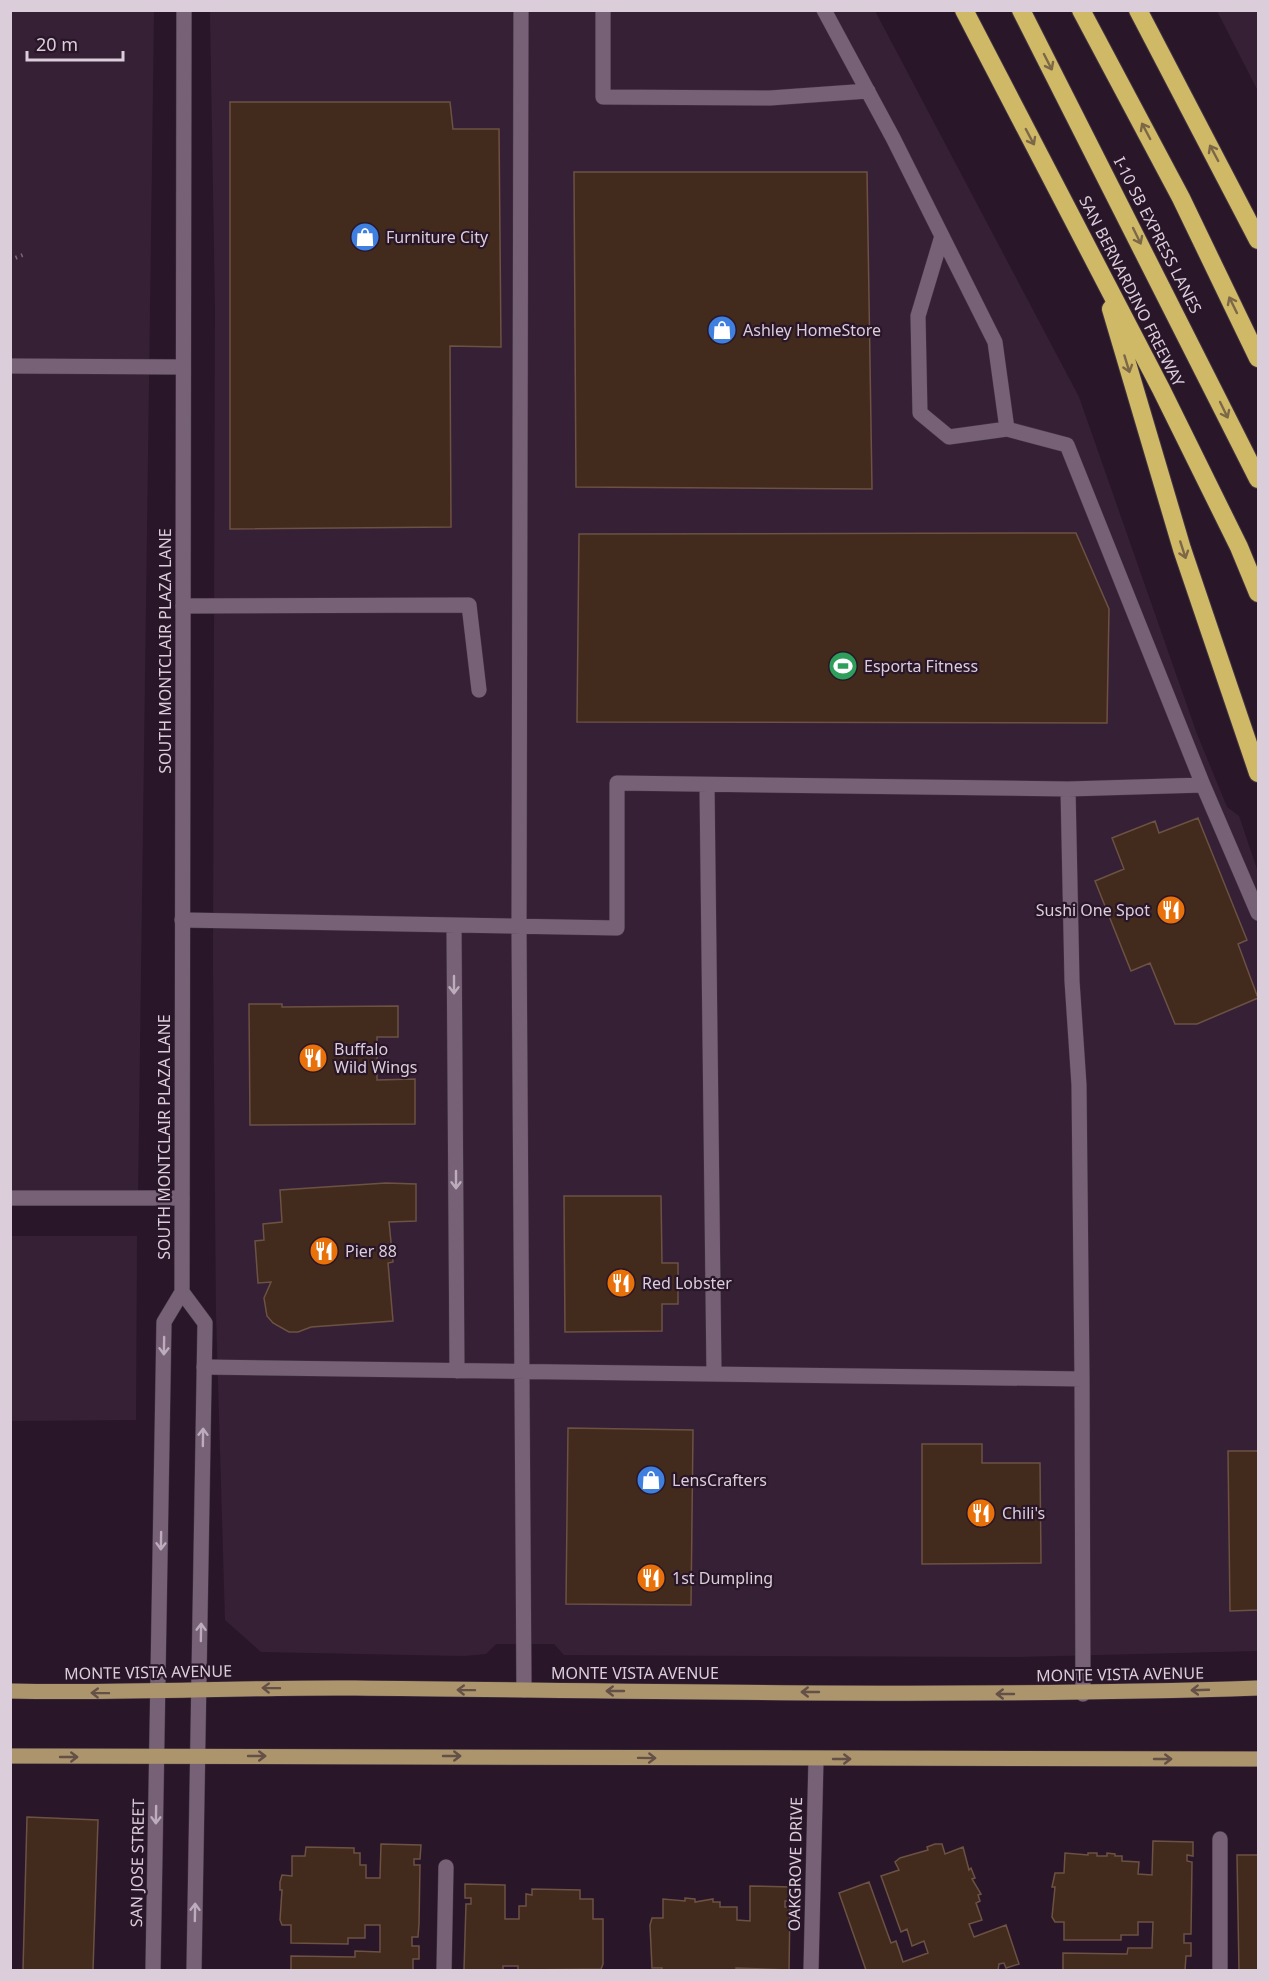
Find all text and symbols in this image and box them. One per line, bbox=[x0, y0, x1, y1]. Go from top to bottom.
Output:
scale bar bbox=[27, 24, 123, 62]
text: 20 m bbox=[36, 32, 78, 56]
one-way arrow bbox=[1043, 53, 1054, 71]
one-way arrow bbox=[1140, 123, 1152, 140]
one-way arrow bbox=[1025, 127, 1036, 145]
one-way arrow bbox=[1208, 145, 1220, 162]
street label: I-10 SB EXPRESS LANES bbox=[1109, 153, 1207, 317]
street label: SAN BERNARDINO FREEWAY bbox=[1074, 192, 1190, 391]
shop icon: Furniture City bbox=[349, 221, 381, 253]
place label: Furniture City bbox=[386, 226, 489, 248]
one-way arrow bbox=[1132, 226, 1144, 244]
one-way arrow bbox=[1227, 297, 1239, 315]
shop icon: Ashley HomeStore bbox=[706, 314, 738, 346]
place label: Ashley HomeStore bbox=[743, 319, 881, 341]
one-way arrow bbox=[1122, 354, 1133, 373]
one-way arrow bbox=[1219, 401, 1231, 419]
street label: SOUTH MONTCLAIR PLAZA LANE bbox=[154, 528, 176, 774]
one-way arrow bbox=[1178, 540, 1189, 559]
sports icon: Esporta Fitness bbox=[827, 650, 859, 682]
place label: Esporta Fitness bbox=[864, 655, 978, 677]
restaurant icon: Sushi One Spot bbox=[1155, 894, 1187, 926]
place label: Sushi One Spot bbox=[1036, 899, 1150, 921]
one-way arrow bbox=[448, 974, 460, 994]
street label: SOUTH MONTCLAIR PLAZA LANE bbox=[153, 1014, 175, 1260]
place label: Buffalo Wild Wings bbox=[334, 1038, 418, 1078]
restaurant icon: Buffalo Wild Wings bbox=[297, 1042, 329, 1074]
one-way arrow bbox=[450, 1169, 462, 1189]
restaurant icon: Pier 88 bbox=[308, 1235, 340, 1267]
place label: Pier 88 bbox=[345, 1240, 397, 1262]
restaurant icon: Red Lobster bbox=[605, 1267, 637, 1299]
place label: Red Lobster bbox=[642, 1272, 732, 1294]
one-way arrow bbox=[158, 1335, 170, 1355]
one-way arrow bbox=[197, 1428, 209, 1448]
shop icon: LensCrafters bbox=[635, 1464, 667, 1496]
place label: LensCrafters bbox=[672, 1469, 767, 1491]
restaurant icon: Chili's bbox=[965, 1497, 997, 1529]
place label: Chili's bbox=[1002, 1502, 1045, 1524]
one-way arrow bbox=[155, 1530, 167, 1550]
restaurant icon: 1st Dumpling bbox=[635, 1562, 667, 1594]
place label: 1st Dumpling bbox=[672, 1567, 773, 1589]
one-way arrow bbox=[195, 1623, 206, 1643]
street label: MONTE VISTA AVENUE bbox=[64, 1660, 232, 1684]
street label: MONTE VISTA AVENUE bbox=[551, 1662, 719, 1684]
street label: MONTE VISTA AVENUE bbox=[1036, 1662, 1204, 1686]
one-way arrow bbox=[261, 1682, 281, 1694]
one-way arrow bbox=[456, 1684, 476, 1695]
one-way arrow bbox=[1191, 1684, 1211, 1696]
one-way arrow bbox=[606, 1685, 626, 1697]
one-way arrow bbox=[801, 1686, 821, 1698]
one-way arrow bbox=[90, 1687, 110, 1699]
one-way arrow bbox=[996, 1688, 1016, 1699]
one-way arrow bbox=[246, 1750, 266, 1762]
one-way arrow bbox=[441, 1750, 461, 1762]
one-way arrow bbox=[58, 1751, 78, 1763]
one-way arrow bbox=[636, 1752, 656, 1763]
one-way arrow bbox=[831, 1753, 851, 1765]
one-way arrow bbox=[1152, 1754, 1172, 1765]
street label: OAKGROVE DRIVE bbox=[783, 1797, 807, 1931]
street label: SAN JOSE STREET bbox=[125, 1799, 149, 1927]
one-way arrow bbox=[151, 1804, 162, 1824]
one-way arrow bbox=[189, 1903, 201, 1923]

